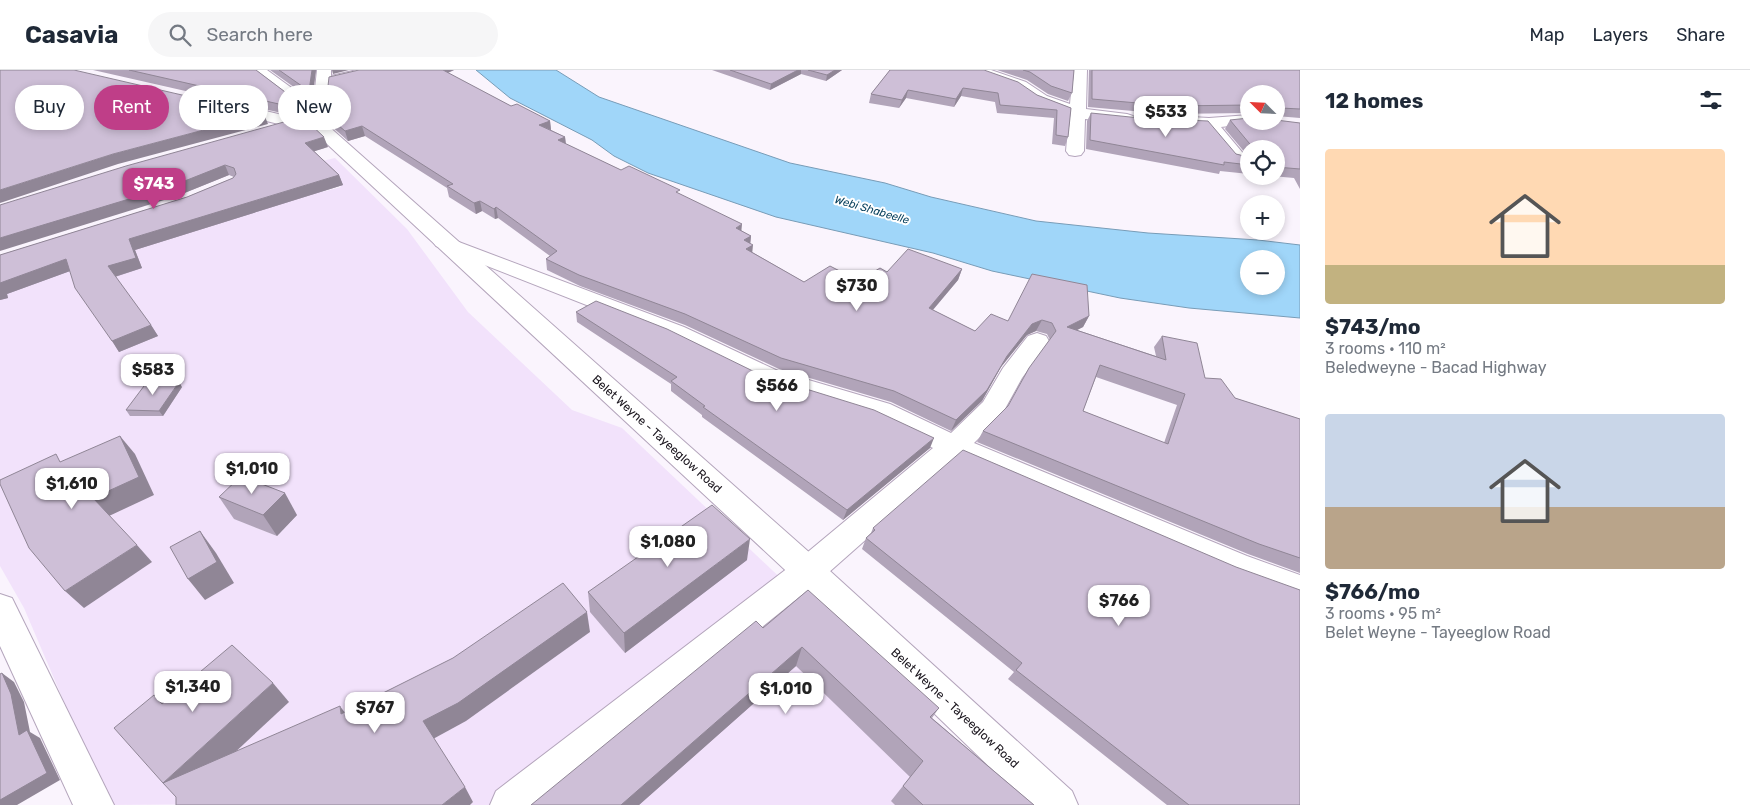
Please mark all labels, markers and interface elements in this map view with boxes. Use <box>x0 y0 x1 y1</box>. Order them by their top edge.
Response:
search box <box>148 12 498 57</box>
text: Casavia <box>25 21 118 49</box>
icon: search <box>166 21 194 49</box>
text: Search here <box>206 23 313 46</box>
text: Map <box>1530 24 1565 46</box>
text: Layers <box>1593 24 1648 46</box>
text: Share <box>1676 24 1725 46</box>
chip: Buy <box>15 85 84 130</box>
chip: Rent <box>94 85 169 130</box>
chip: Filters <box>179 85 268 130</box>
chip: New <box>278 85 351 130</box>
north arrow <box>1240 85 1285 130</box>
map controls <box>1240 85 1285 295</box>
icon: filters <box>1697 86 1725 114</box>
text: 12 homes <box>1325 88 1423 113</box>
pin: $533 <box>1136 96 1196 138</box>
text: $533 <box>1145 102 1187 121</box>
button: locate <box>1240 140 1285 185</box>
pin: $743 <box>124 168 184 210</box>
text: $743 <box>134 174 174 193</box>
icon: home <box>1480 181 1570 271</box>
water label: Webi Shabeelle <box>833 193 911 227</box>
button: + <box>1240 195 1285 240</box>
button: − <box>1240 250 1285 295</box>
pin: $730 <box>827 270 887 312</box>
text: $730 <box>836 276 878 295</box>
text: $743/mo <box>1325 314 1421 339</box>
text: 3 rooms · 110 m² <box>1325 339 1446 358</box>
pin: $583 <box>123 354 183 396</box>
text: Beledweyne - Bacad Highway <box>1325 358 1547 377</box>
text: $583 <box>132 360 174 379</box>
pin: $566 <box>747 370 807 412</box>
street label: Belet Weyne - Tayeeglow Road <box>589 372 725 496</box>
text: $566 <box>756 376 798 395</box>
icon: home <box>1480 446 1570 536</box>
pin: $1,010 <box>211 452 293 495</box>
text: $1,010 <box>226 459 278 478</box>
pin: $1,610 <box>31 468 113 510</box>
text: $1,610 <box>46 474 98 493</box>
pin: $1,080 <box>627 526 709 568</box>
text: $1,080 <box>640 532 696 551</box>
text: $766/mo <box>1325 579 1420 604</box>
pin: $766 <box>1089 584 1149 627</box>
text: $766 <box>1099 591 1139 610</box>
text: 3 rooms · 95 m² <box>1325 604 1441 623</box>
text: Belet Weyne - Tayeeglow Road <box>1325 623 1551 642</box>
street label: Belet Weyne - Tayeeglow Road <box>888 645 1022 771</box>
pin: $1,340 <box>152 670 234 713</box>
pin: $1,010 <box>745 672 827 715</box>
text: $1,340 <box>165 677 221 696</box>
text: $1,010 <box>760 679 812 698</box>
pin: $767 <box>345 692 405 734</box>
text: $767 <box>356 698 394 717</box>

